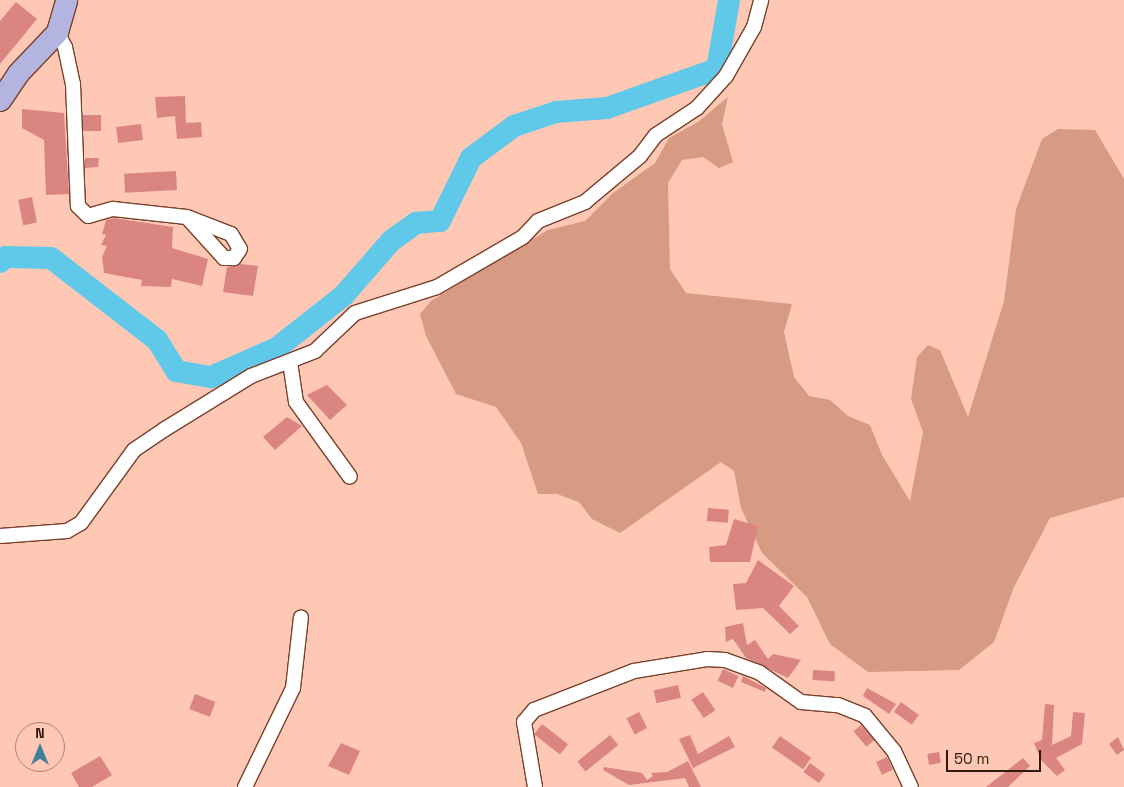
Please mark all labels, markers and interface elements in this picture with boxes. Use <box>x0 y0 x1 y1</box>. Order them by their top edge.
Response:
north arrow <box>15 722 65 772</box>
text: N <box>35 724 45 742</box>
scale bar <box>949 740 1044 772</box>
text: 50 m <box>954 749 989 768</box>

